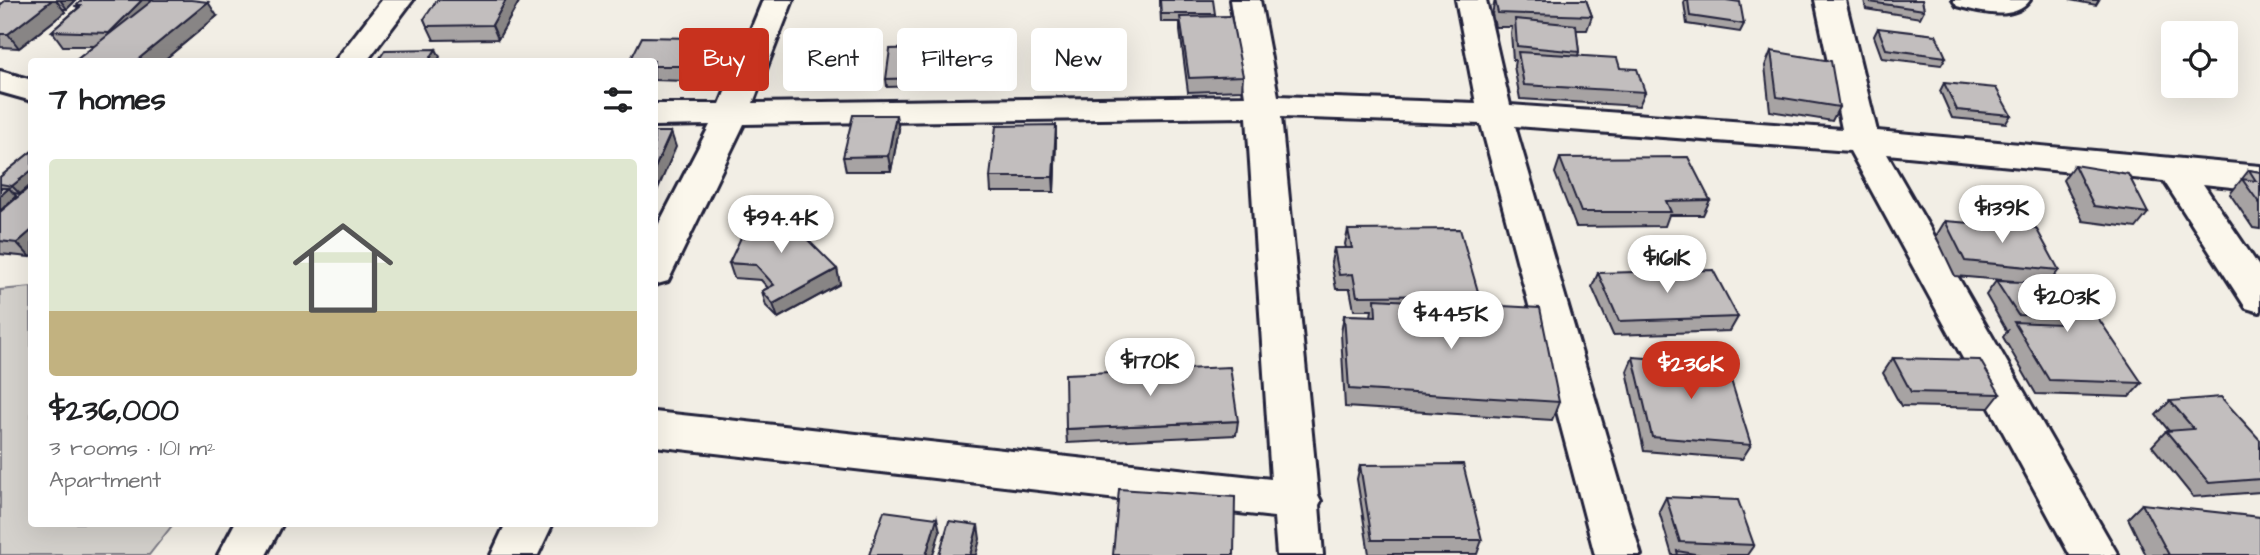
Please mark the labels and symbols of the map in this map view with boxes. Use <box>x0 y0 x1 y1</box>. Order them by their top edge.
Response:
pin: $139K <box>1953 186 2051 245</box>
pin: $94.4K <box>724 196 838 255</box>
pin: $161K <box>1618 236 1716 295</box>
pin: $203K <box>2018 274 2116 334</box>
pin: $445K <box>1402 292 1500 351</box>
pin: $170K <box>1101 338 1199 398</box>
pin: $236K <box>1642 342 1740 401</box>

